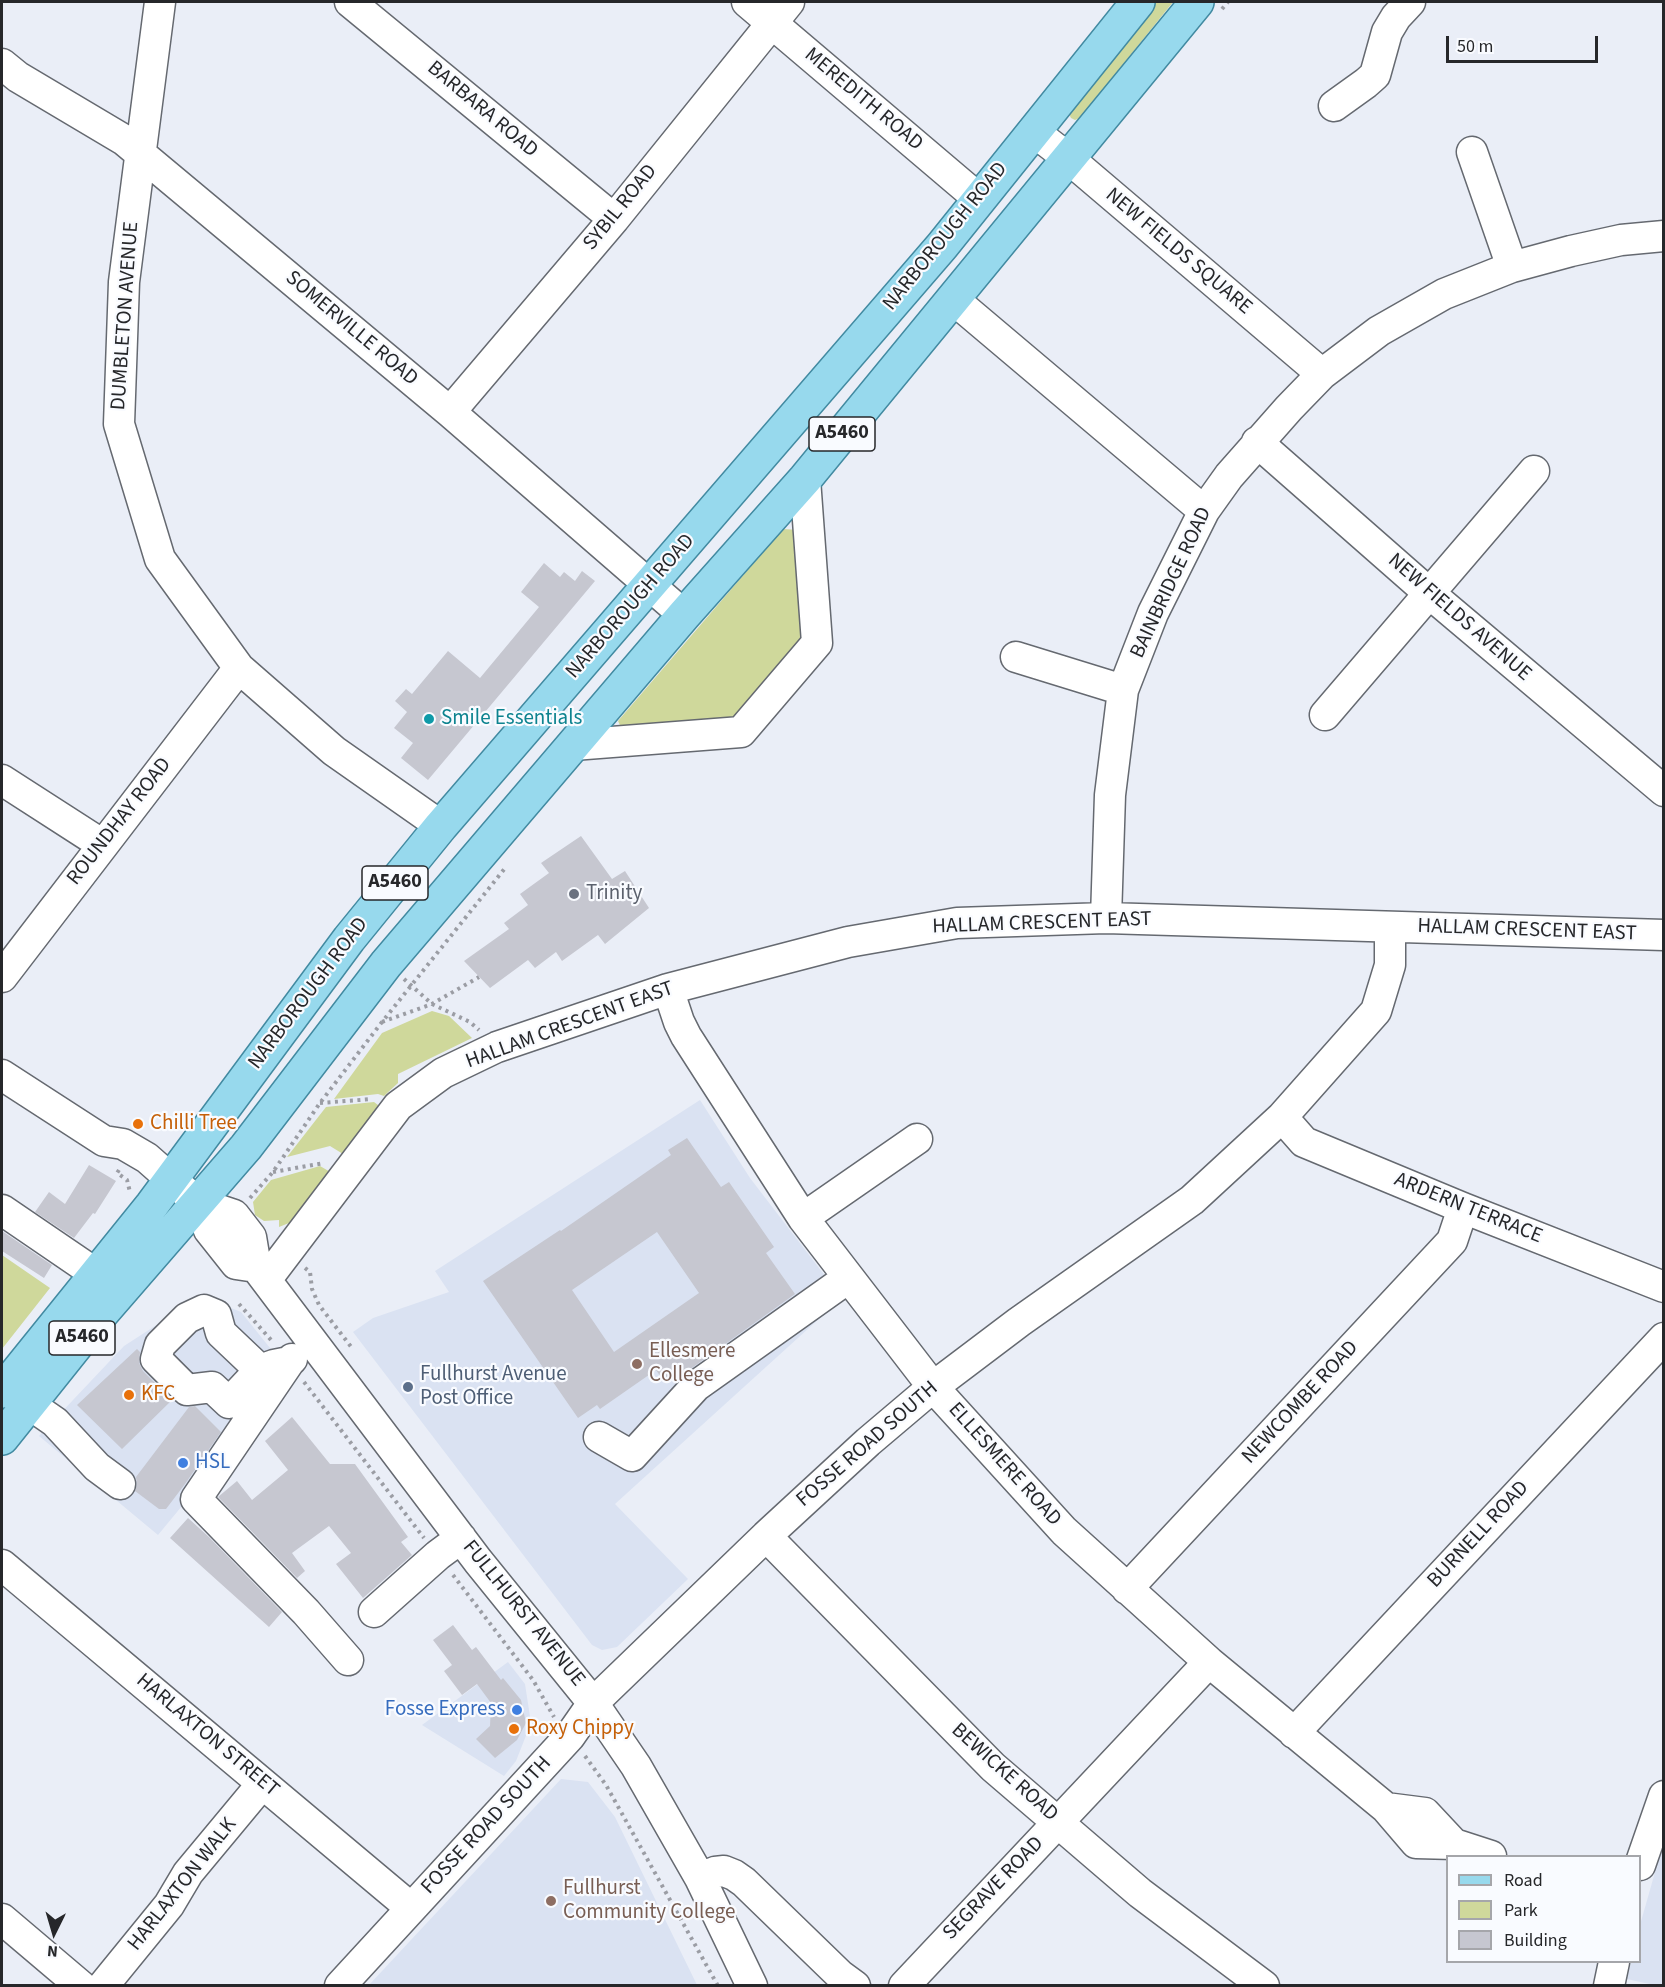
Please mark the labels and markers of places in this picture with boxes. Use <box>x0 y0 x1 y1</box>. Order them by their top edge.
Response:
place label: Smile Essentials <box>441 706 582 732</box>
marker: Smile Essentials <box>422 712 436 726</box>
place label: Trinity <box>586 881 642 907</box>
marker: Trinity <box>567 887 581 901</box>
place label: Chilli Tree <box>150 1111 237 1137</box>
marker: Chilli Tree <box>131 1117 145 1131</box>
place label: Ellesmere College <box>649 1339 735 1389</box>
marker: Ellesmere College <box>630 1357 644 1371</box>
place label: Fullhurst Avenue Post Office <box>420 1362 567 1412</box>
marker: Fullhurst Avenue Post Office <box>401 1380 415 1394</box>
place label: KFC <box>141 1382 175 1408</box>
marker: KFC <box>122 1388 136 1402</box>
place label: HSL <box>195 1450 230 1476</box>
marker: HSL <box>176 1456 190 1470</box>
place label: Fosse Express <box>385 1697 505 1723</box>
marker: Fosse Express <box>510 1703 524 1717</box>
place label: Roxy Chippy <box>526 1716 634 1742</box>
marker: Roxy Chippy <box>507 1722 521 1736</box>
place label: Fullhurst Community College <box>563 1876 735 1926</box>
marker: Fullhurst Community College <box>544 1894 558 1908</box>

